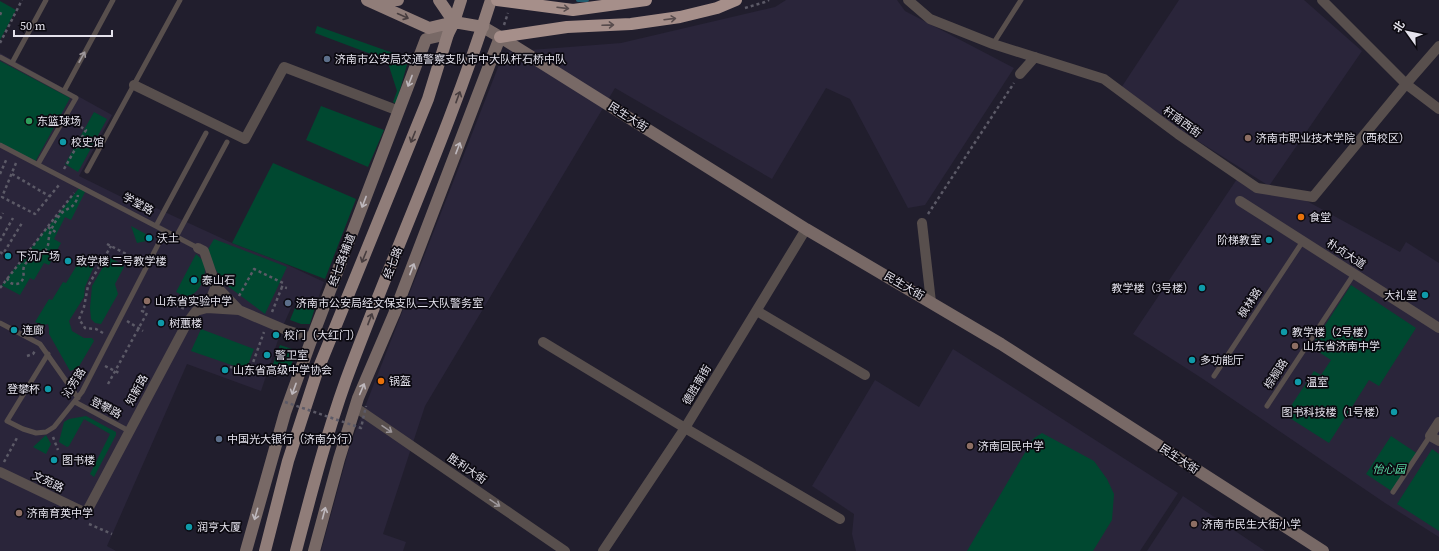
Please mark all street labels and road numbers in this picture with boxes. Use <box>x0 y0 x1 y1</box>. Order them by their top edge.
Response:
street label: 民生大街 <box>605 99 651 135</box>
street label: 杆南西街 <box>1160 103 1204 141</box>
street label: 学堂路 <box>120 190 156 218</box>
street label: 经七路辅道 <box>325 232 359 288</box>
street label: 朴贞大道 <box>1323 236 1369 272</box>
street label: 经七路 <box>380 245 406 281</box>
street label: 民生大街 <box>881 269 927 303</box>
street label: 枫林路 <box>1235 285 1265 321</box>
street label: 棕榈路 <box>1261 356 1291 392</box>
street label: 德胜南街 <box>679 362 715 408</box>
street label: 沁芳路 <box>59 365 89 401</box>
street label: 知新路 <box>123 372 151 408</box>
street label: 登攀路 <box>88 394 124 422</box>
street label: 民生大街 <box>1156 441 1202 477</box>
street label: 胜利大街 <box>445 450 489 488</box>
street label: 文苑路 <box>30 468 66 496</box>

